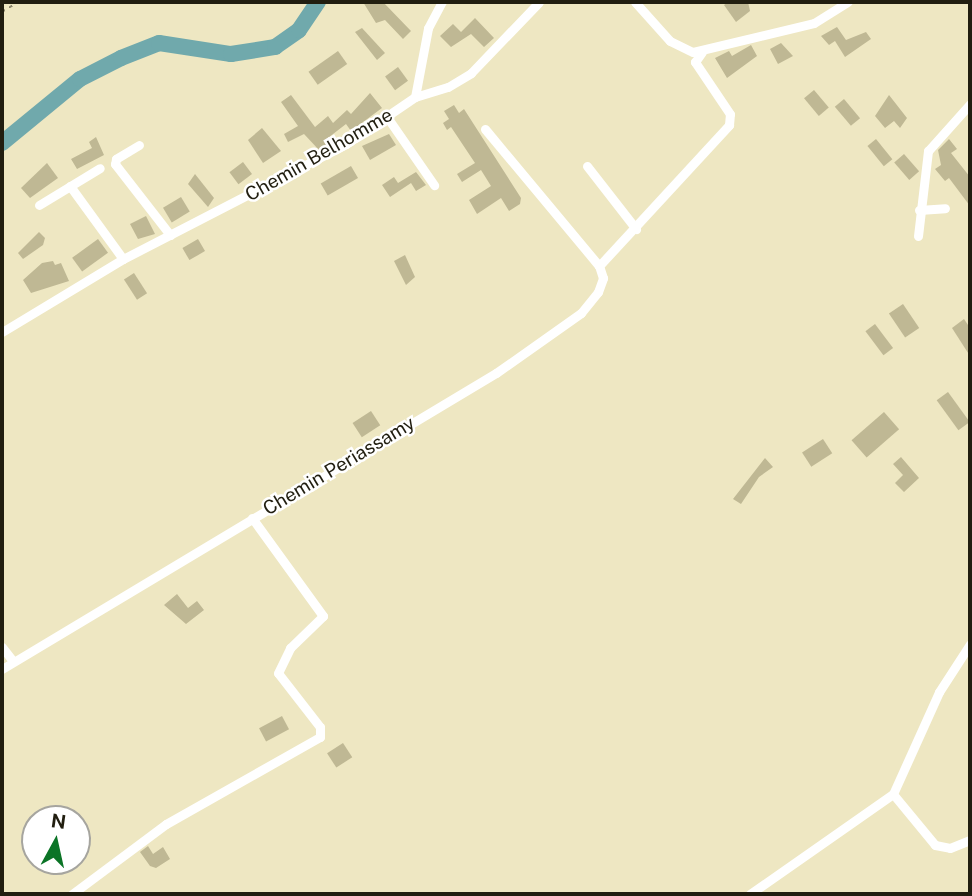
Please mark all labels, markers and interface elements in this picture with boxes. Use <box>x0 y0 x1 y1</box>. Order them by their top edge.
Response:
street label: Chemin Belhomme <box>241 104 397 206</box>
street label: Chemin Periassamy <box>259 412 419 520</box>
north arrow <box>21 805 91 875</box>
text: N <box>50 809 68 833</box>

